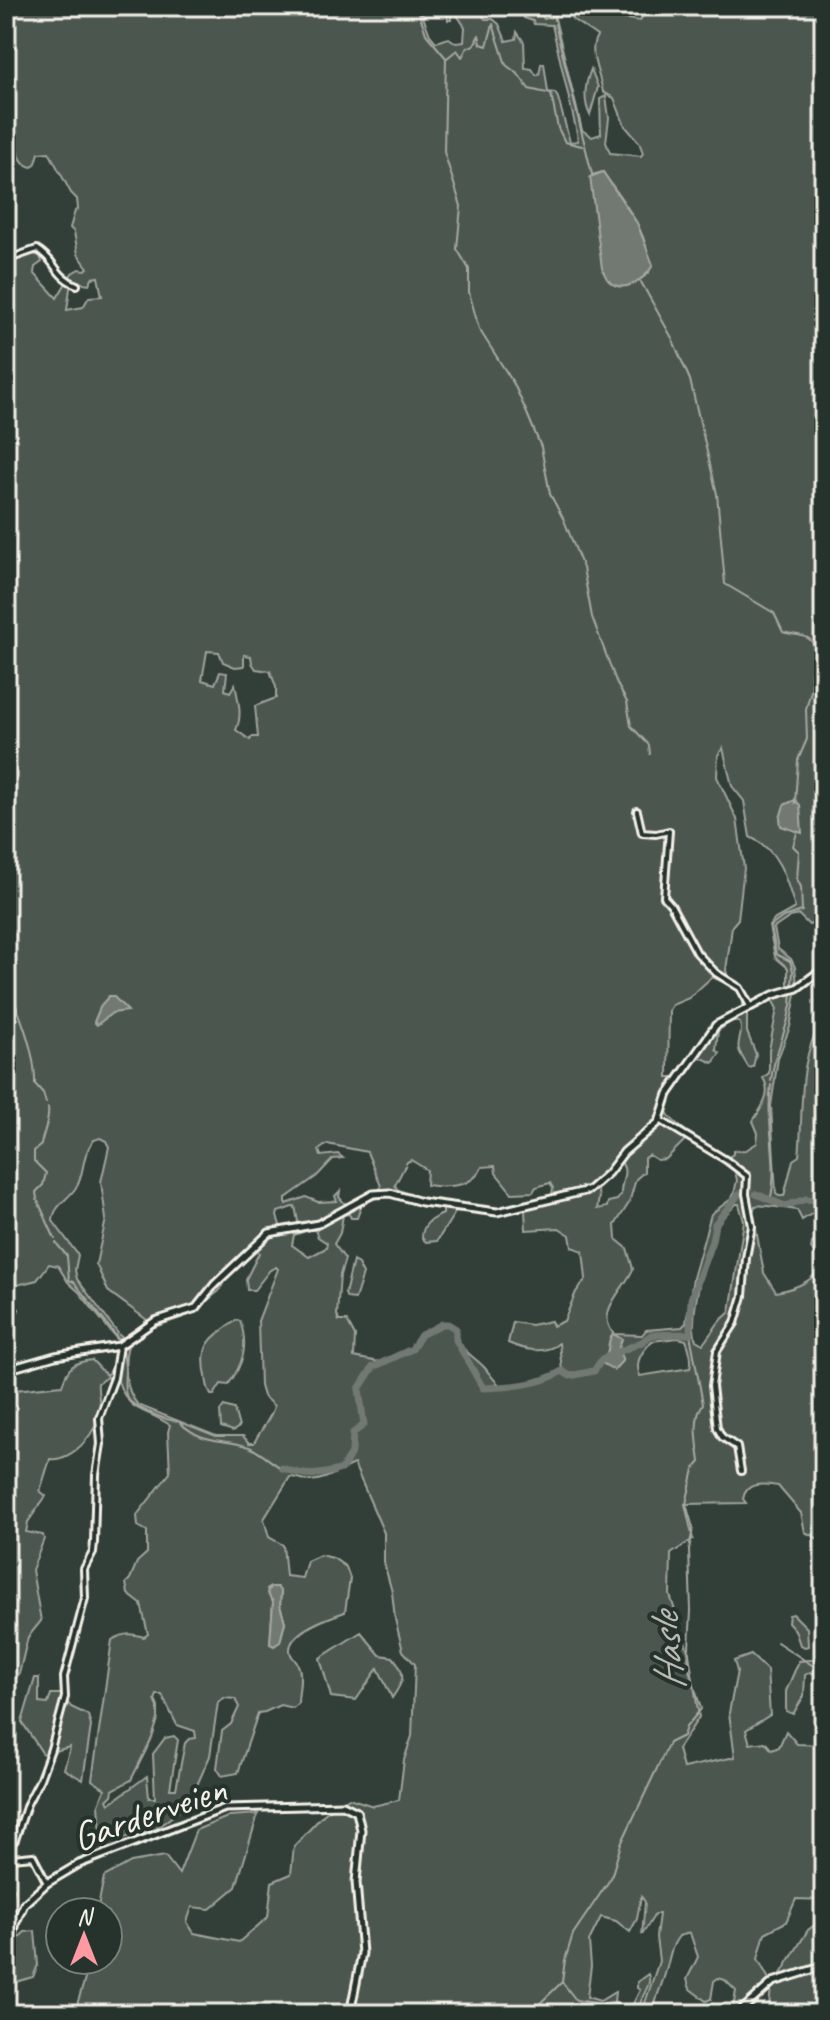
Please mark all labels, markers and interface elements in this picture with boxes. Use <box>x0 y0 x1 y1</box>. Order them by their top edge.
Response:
water label: Hasle <box>637 1605 697 1693</box>
street label: Garderveien <box>66 1763 234 1862</box>
north arrow <box>44 1896 124 1976</box>
text: N <box>77 1903 94 1931</box>

